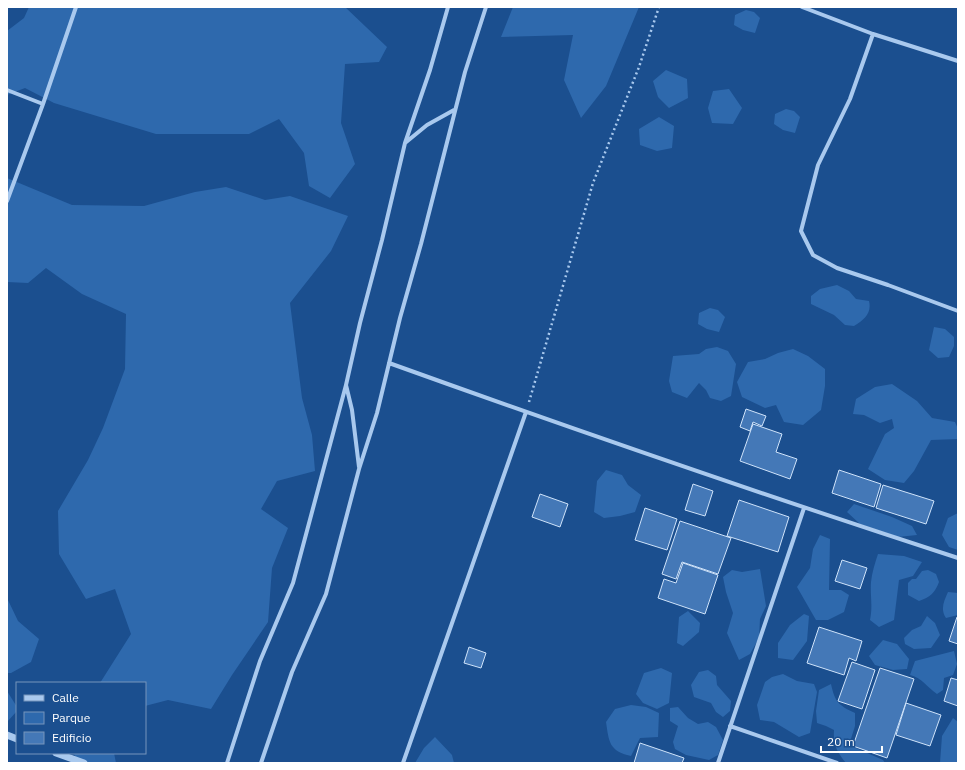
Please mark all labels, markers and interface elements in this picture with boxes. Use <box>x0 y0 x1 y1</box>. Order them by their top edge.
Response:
legend <box>16 682 146 754</box>
text: Calle <box>52 690 79 705</box>
text: Parque <box>52 710 91 725</box>
scale bar <box>821 728 882 754</box>
text: Edificio <box>52 730 92 745</box>
text: 20 m <box>827 734 855 749</box>

